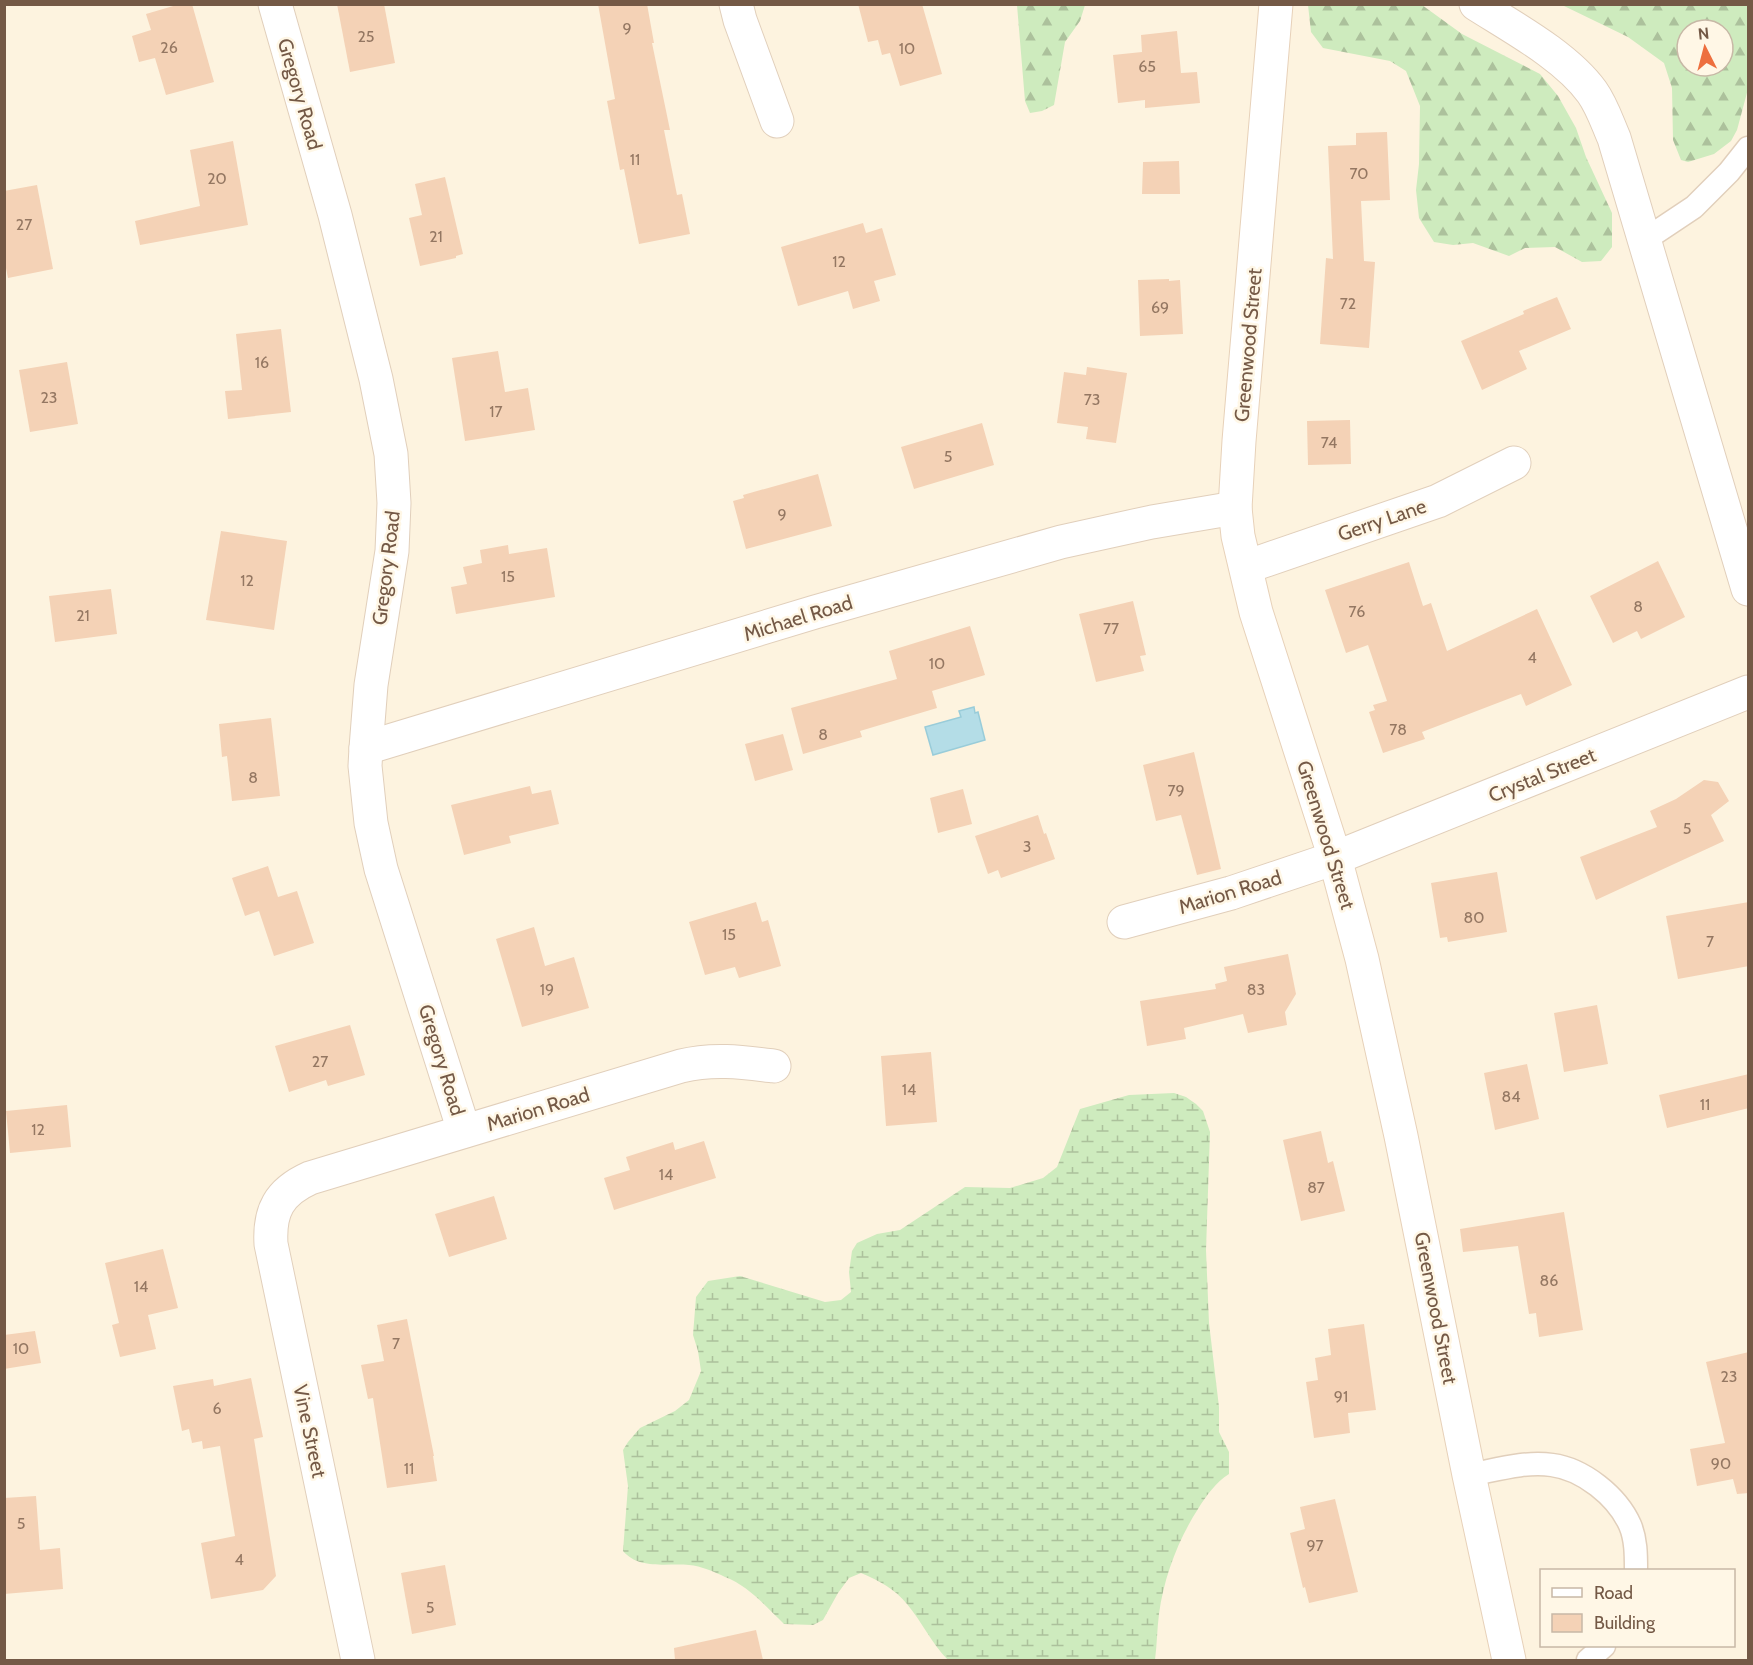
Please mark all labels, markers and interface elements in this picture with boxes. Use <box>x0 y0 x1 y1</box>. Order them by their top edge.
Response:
north arrow <box>1675 18 1735 78</box>
house number: 9 <box>622 19 632 38</box>
text: N <box>1697 24 1710 44</box>
house number: 25 <box>357 27 375 46</box>
street label: Gregory Road <box>273 35 327 153</box>
house number: 26 <box>160 38 178 57</box>
house number: 10 <box>899 39 915 58</box>
house number: 65 <box>1138 57 1156 76</box>
house number: 11 <box>630 150 640 169</box>
house number: 70 <box>1349 164 1369 183</box>
house number: 20 <box>207 169 227 188</box>
house number: 27 <box>16 215 32 234</box>
house number: 21 <box>429 227 443 246</box>
house number: 12 <box>832 252 846 271</box>
street label: Greenwood Street <box>1229 267 1267 423</box>
house number: 72 <box>1340 294 1356 313</box>
house number: 69 <box>1151 298 1169 317</box>
house number: 16 <box>255 353 269 372</box>
house number: 23 <box>40 388 58 407</box>
house number: 73 <box>1084 390 1100 409</box>
house number: 17 <box>489 402 503 421</box>
house number: 74 <box>1321 433 1337 452</box>
house number: 5 <box>944 447 952 466</box>
street label: Gerry Lane <box>1335 494 1429 546</box>
house number: 9 <box>777 505 787 524</box>
street label: Gregory Road <box>367 510 405 626</box>
house number: 15 <box>501 567 515 586</box>
house number: 12 <box>240 571 254 590</box>
street label: Michael Road <box>741 590 855 646</box>
house number: 8 <box>1633 597 1643 616</box>
house number: 76 <box>1349 602 1365 621</box>
house number: 21 <box>76 606 90 625</box>
house number: 77 <box>1103 619 1119 638</box>
house number: 4 <box>1527 648 1537 667</box>
house number: 10 <box>929 654 945 673</box>
house number: 78 <box>1389 720 1407 739</box>
house number: 8 <box>818 725 828 744</box>
street label: Crystal Street <box>1485 742 1599 807</box>
street label: Greenwood Street <box>1292 758 1360 913</box>
house number: 8 <box>248 768 258 787</box>
house number: 79 <box>1167 781 1185 800</box>
house number: 5 <box>1683 819 1691 838</box>
house number: 3 <box>1023 837 1031 856</box>
street label: Marion Road <box>1176 865 1284 919</box>
house number: 80 <box>1464 908 1484 927</box>
house number: 15 <box>722 925 736 944</box>
house number: 7 <box>1706 932 1714 951</box>
house number: 19 <box>540 980 554 999</box>
house number: 83 <box>1247 980 1265 999</box>
street label: Gregory Road <box>414 1002 470 1118</box>
house number: 27 <box>312 1052 328 1071</box>
house number: 14 <box>902 1080 916 1099</box>
street label: Marion Road <box>484 1082 592 1136</box>
house number: 84 <box>1502 1087 1520 1106</box>
house number: 11 <box>1700 1095 1710 1114</box>
house number: 12 <box>31 1120 45 1139</box>
house number: 14 <box>659 1165 673 1184</box>
house number: 87 <box>1307 1178 1325 1197</box>
street label: Greenwood Street <box>1410 1230 1463 1386</box>
house number: 86 <box>1540 1271 1558 1290</box>
house number: 14 <box>134 1277 148 1296</box>
house number: 7 <box>392 1334 400 1353</box>
house number: 10 <box>13 1339 29 1358</box>
house number: 23 <box>1720 1367 1738 1386</box>
street label: Vine Street <box>288 1382 332 1480</box>
house number: 91 <box>1334 1387 1348 1406</box>
house number: 6 <box>212 1399 222 1418</box>
house number: 90 <box>1711 1454 1731 1473</box>
house number: 11 <box>404 1459 414 1478</box>
house number: 5 <box>17 1514 25 1533</box>
house number: 97 <box>1306 1536 1324 1555</box>
house number: 4 <box>234 1550 244 1569</box>
legend <box>1540 1569 1735 1647</box>
text: Road <box>1594 1582 1633 1604</box>
house number: 5 <box>426 1598 434 1617</box>
text: Building <box>1594 1612 1656 1634</box>

